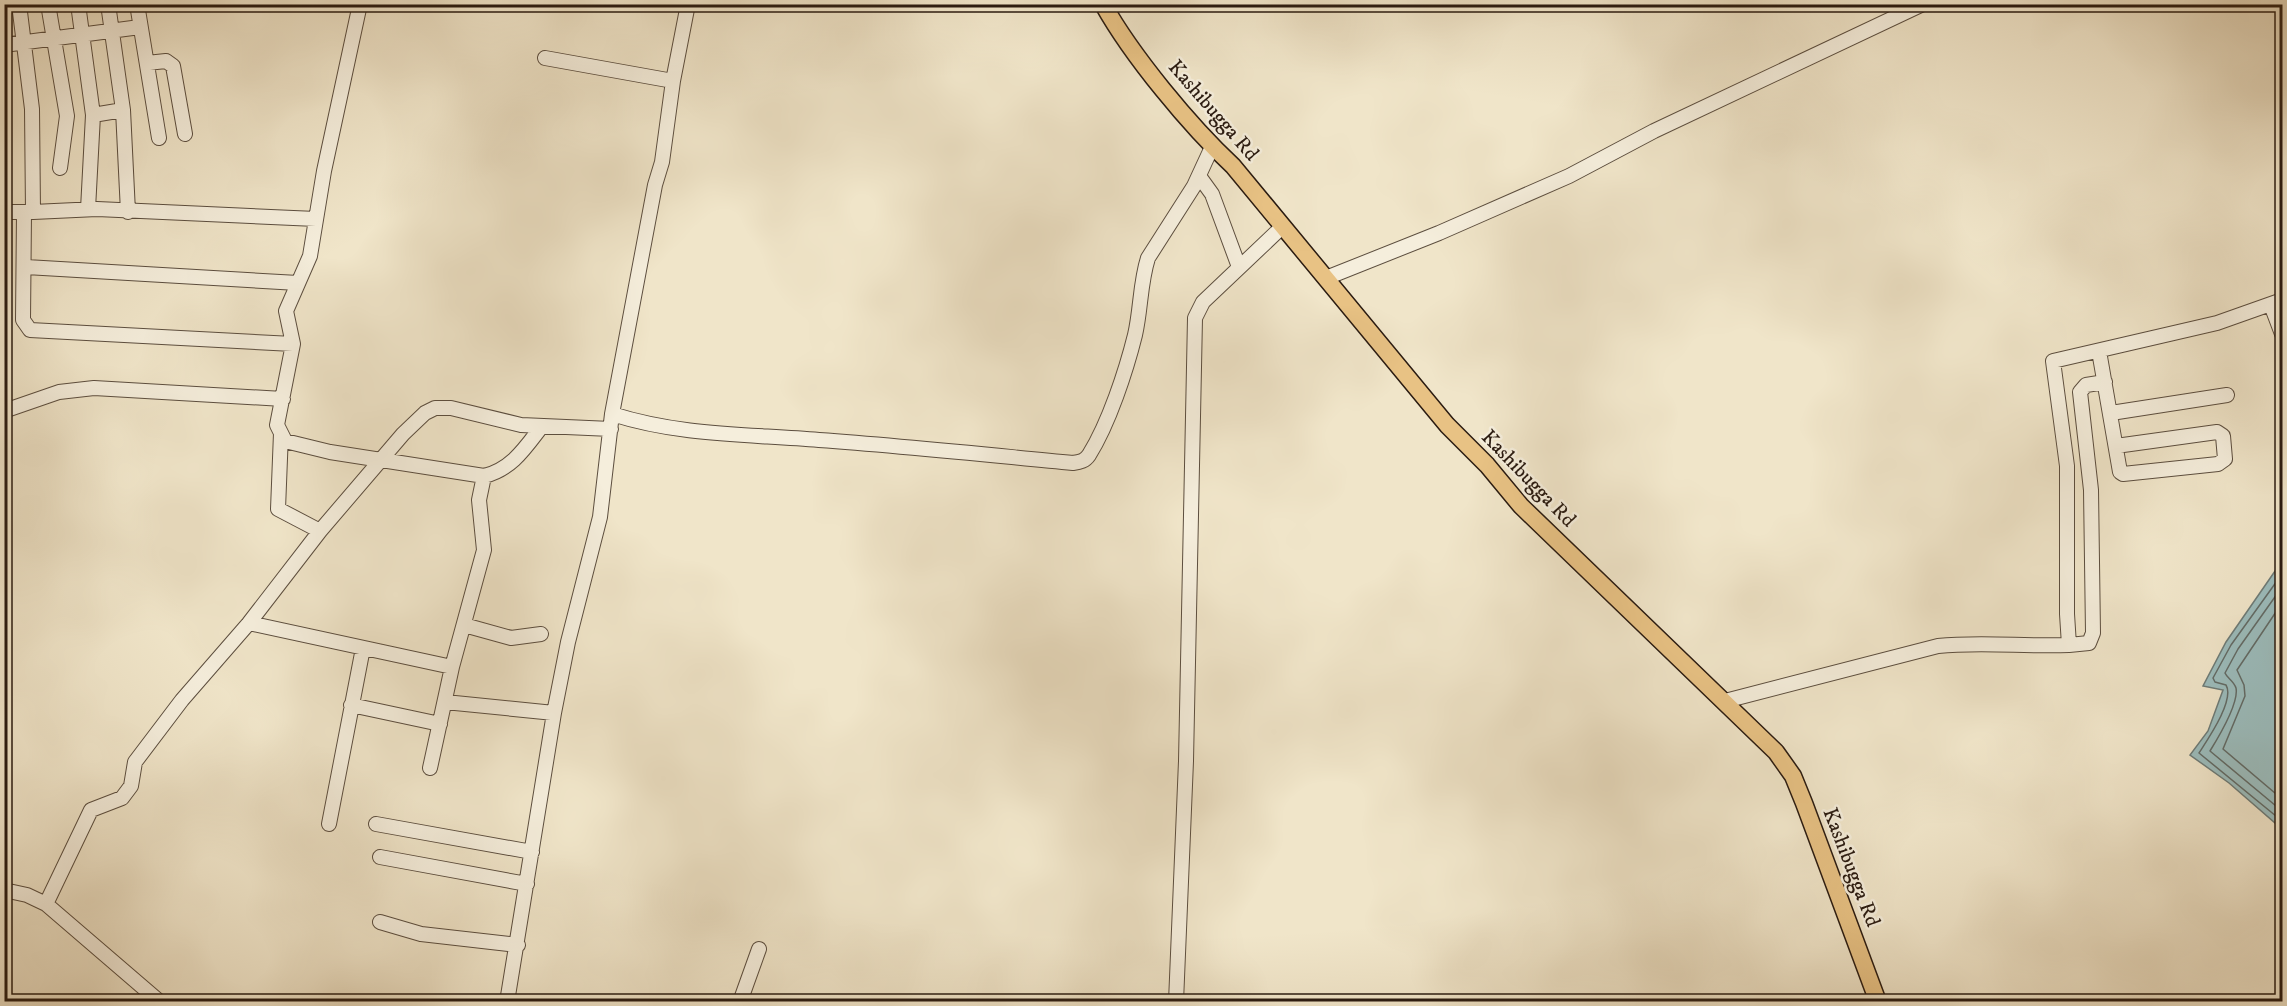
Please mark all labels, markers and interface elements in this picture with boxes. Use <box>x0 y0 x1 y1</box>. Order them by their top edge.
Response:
street label: Kashibugga Rd <box>1162 55 1265 167</box>
street label: Kashibugga Rd <box>1475 425 1582 533</box>
street label: Kashibugga Rd <box>1816 804 1886 931</box>

